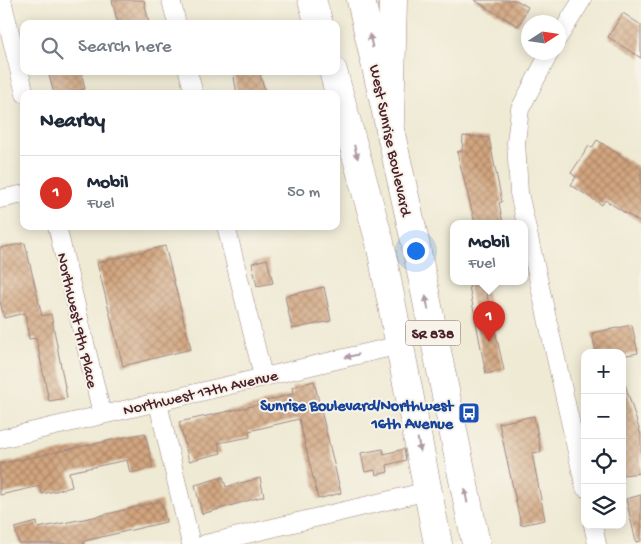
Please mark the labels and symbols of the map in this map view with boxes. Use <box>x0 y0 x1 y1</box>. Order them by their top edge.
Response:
north arrow <box>521 15 566 60</box>
one-way arrow <box>367 34 375 49</box>
street label: West Sunrise Boulevard <box>363 63 414 220</box>
one-way arrow <box>352 144 360 159</box>
your location <box>403 238 429 264</box>
street label: Northwest 9th Place <box>51 251 101 391</box>
one-way arrow <box>423 295 431 310</box>
pin: 1 <box>473 301 505 342</box>
road number: SR 838 <box>406 320 460 346</box>
one-way arrow <box>345 352 360 360</box>
street label: Northwest 17th Avenue <box>122 367 281 421</box>
place label: Sunrise Boulevard/Northwest 16th Avenue <box>260 398 454 435</box>
bus stop icon: Sunrise Boulevard/Northwest 16th Avenue <box>457 401 481 425</box>
one-way arrow <box>416 437 424 453</box>
one-way arrow <box>462 489 470 504</box>

